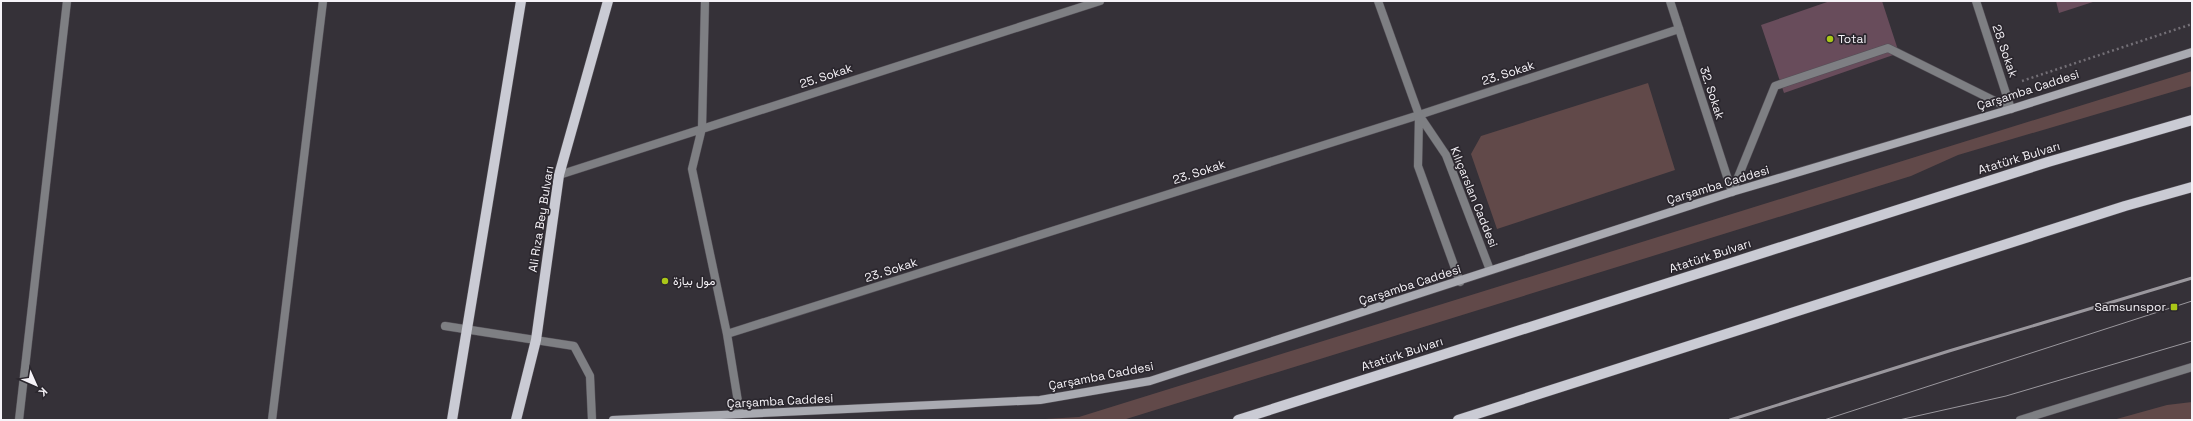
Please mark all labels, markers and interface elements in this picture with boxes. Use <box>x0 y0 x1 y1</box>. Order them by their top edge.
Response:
street label: 28. Sokak <box>1989 22 2022 80</box>
place label: Total <box>1838 31 1866 47</box>
marker: Total <box>1825 34 1835 44</box>
street label: 23. Sokak <box>1480 57 1537 89</box>
street label: 25. Sokak <box>798 60 855 92</box>
street label: 32. Sokak <box>1696 65 1728 122</box>
street label: Çarşamba Caddesi <box>1975 66 2081 114</box>
street label: Atatürk Bulvarı <box>1976 138 2062 178</box>
street label: Kılıçarslan Caddesi <box>1446 144 1502 250</box>
street label: 23. Sokak <box>1171 156 1228 188</box>
street label: Çarşamba Caddesi <box>1665 162 1771 208</box>
street label: Ali Rıza Bey Bulvarı <box>525 165 557 273</box>
street label: Atatürk Bulvarı <box>1667 235 1753 277</box>
street label: 23. Sokak <box>863 254 920 286</box>
street label: Çarşamba Caddesi <box>1357 261 1463 309</box>
place label: مول بيازة <box>673 273 715 289</box>
marker: مول بيازة <box>660 276 670 286</box>
place label: Samsunspor <box>2094 299 2166 315</box>
marker: Samsunspor <box>2169 302 2179 312</box>
street label: Atatürk Bulvarı <box>1359 333 1445 375</box>
street label: Çarşamba Caddesi <box>1047 358 1155 394</box>
north arrow <box>16 365 56 405</box>
text: K <box>36 385 50 400</box>
street label: Çarşamba Caddesi <box>726 390 834 412</box>

